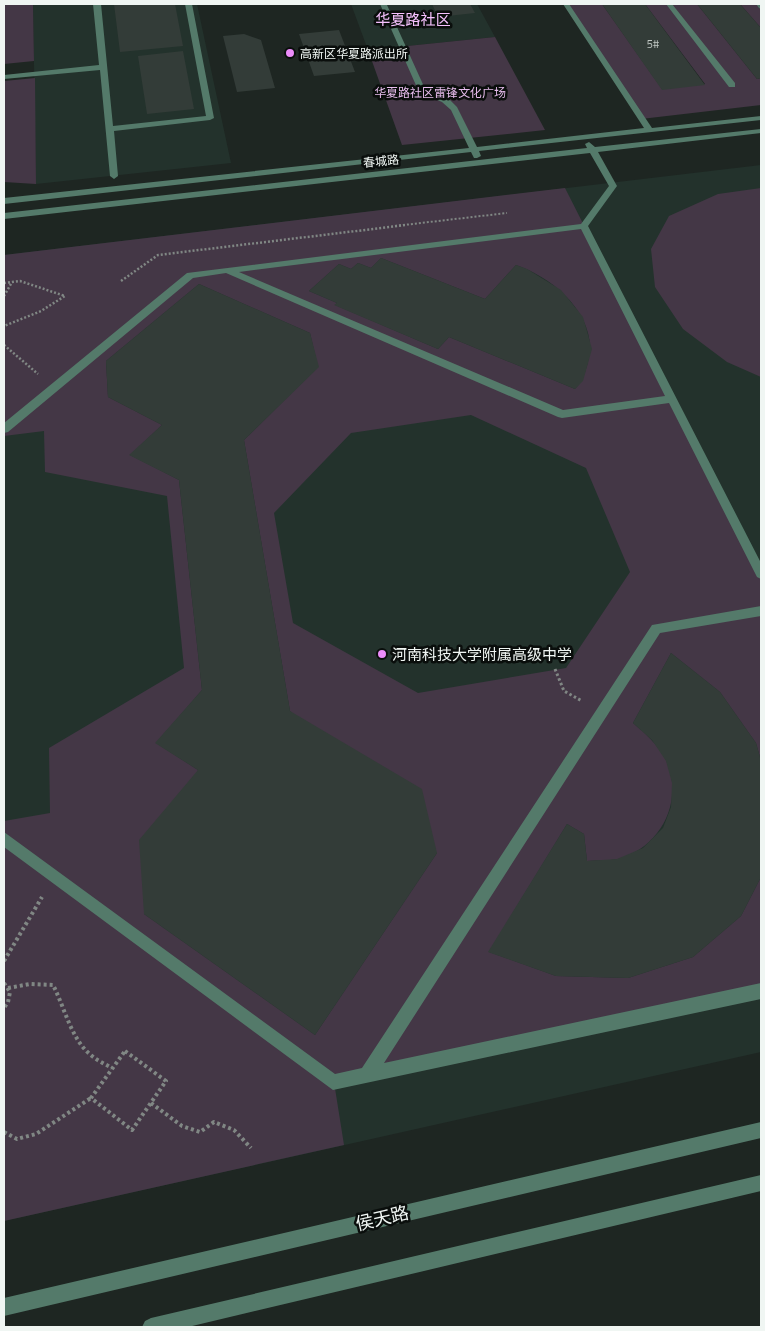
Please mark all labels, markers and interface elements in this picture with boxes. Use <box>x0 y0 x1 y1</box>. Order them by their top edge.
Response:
district label: 华夏路社区 <box>375 8 451 31</box>
house number: 5# <box>647 36 659 52</box>
place label: 高新区华夏路派出所 <box>300 44 408 63</box>
marker: 高新区华夏路派出所 <box>284 47 296 59</box>
park label: 华夏路社区雷锋文化广场 <box>374 83 506 102</box>
street label: 春城路 <box>362 150 400 172</box>
place label: 河南科技大学附属高级中学 <box>392 643 572 666</box>
marker: 河南科技大学附属高级中学 <box>376 648 388 660</box>
street label: 侯天路 <box>353 1199 411 1237</box>

